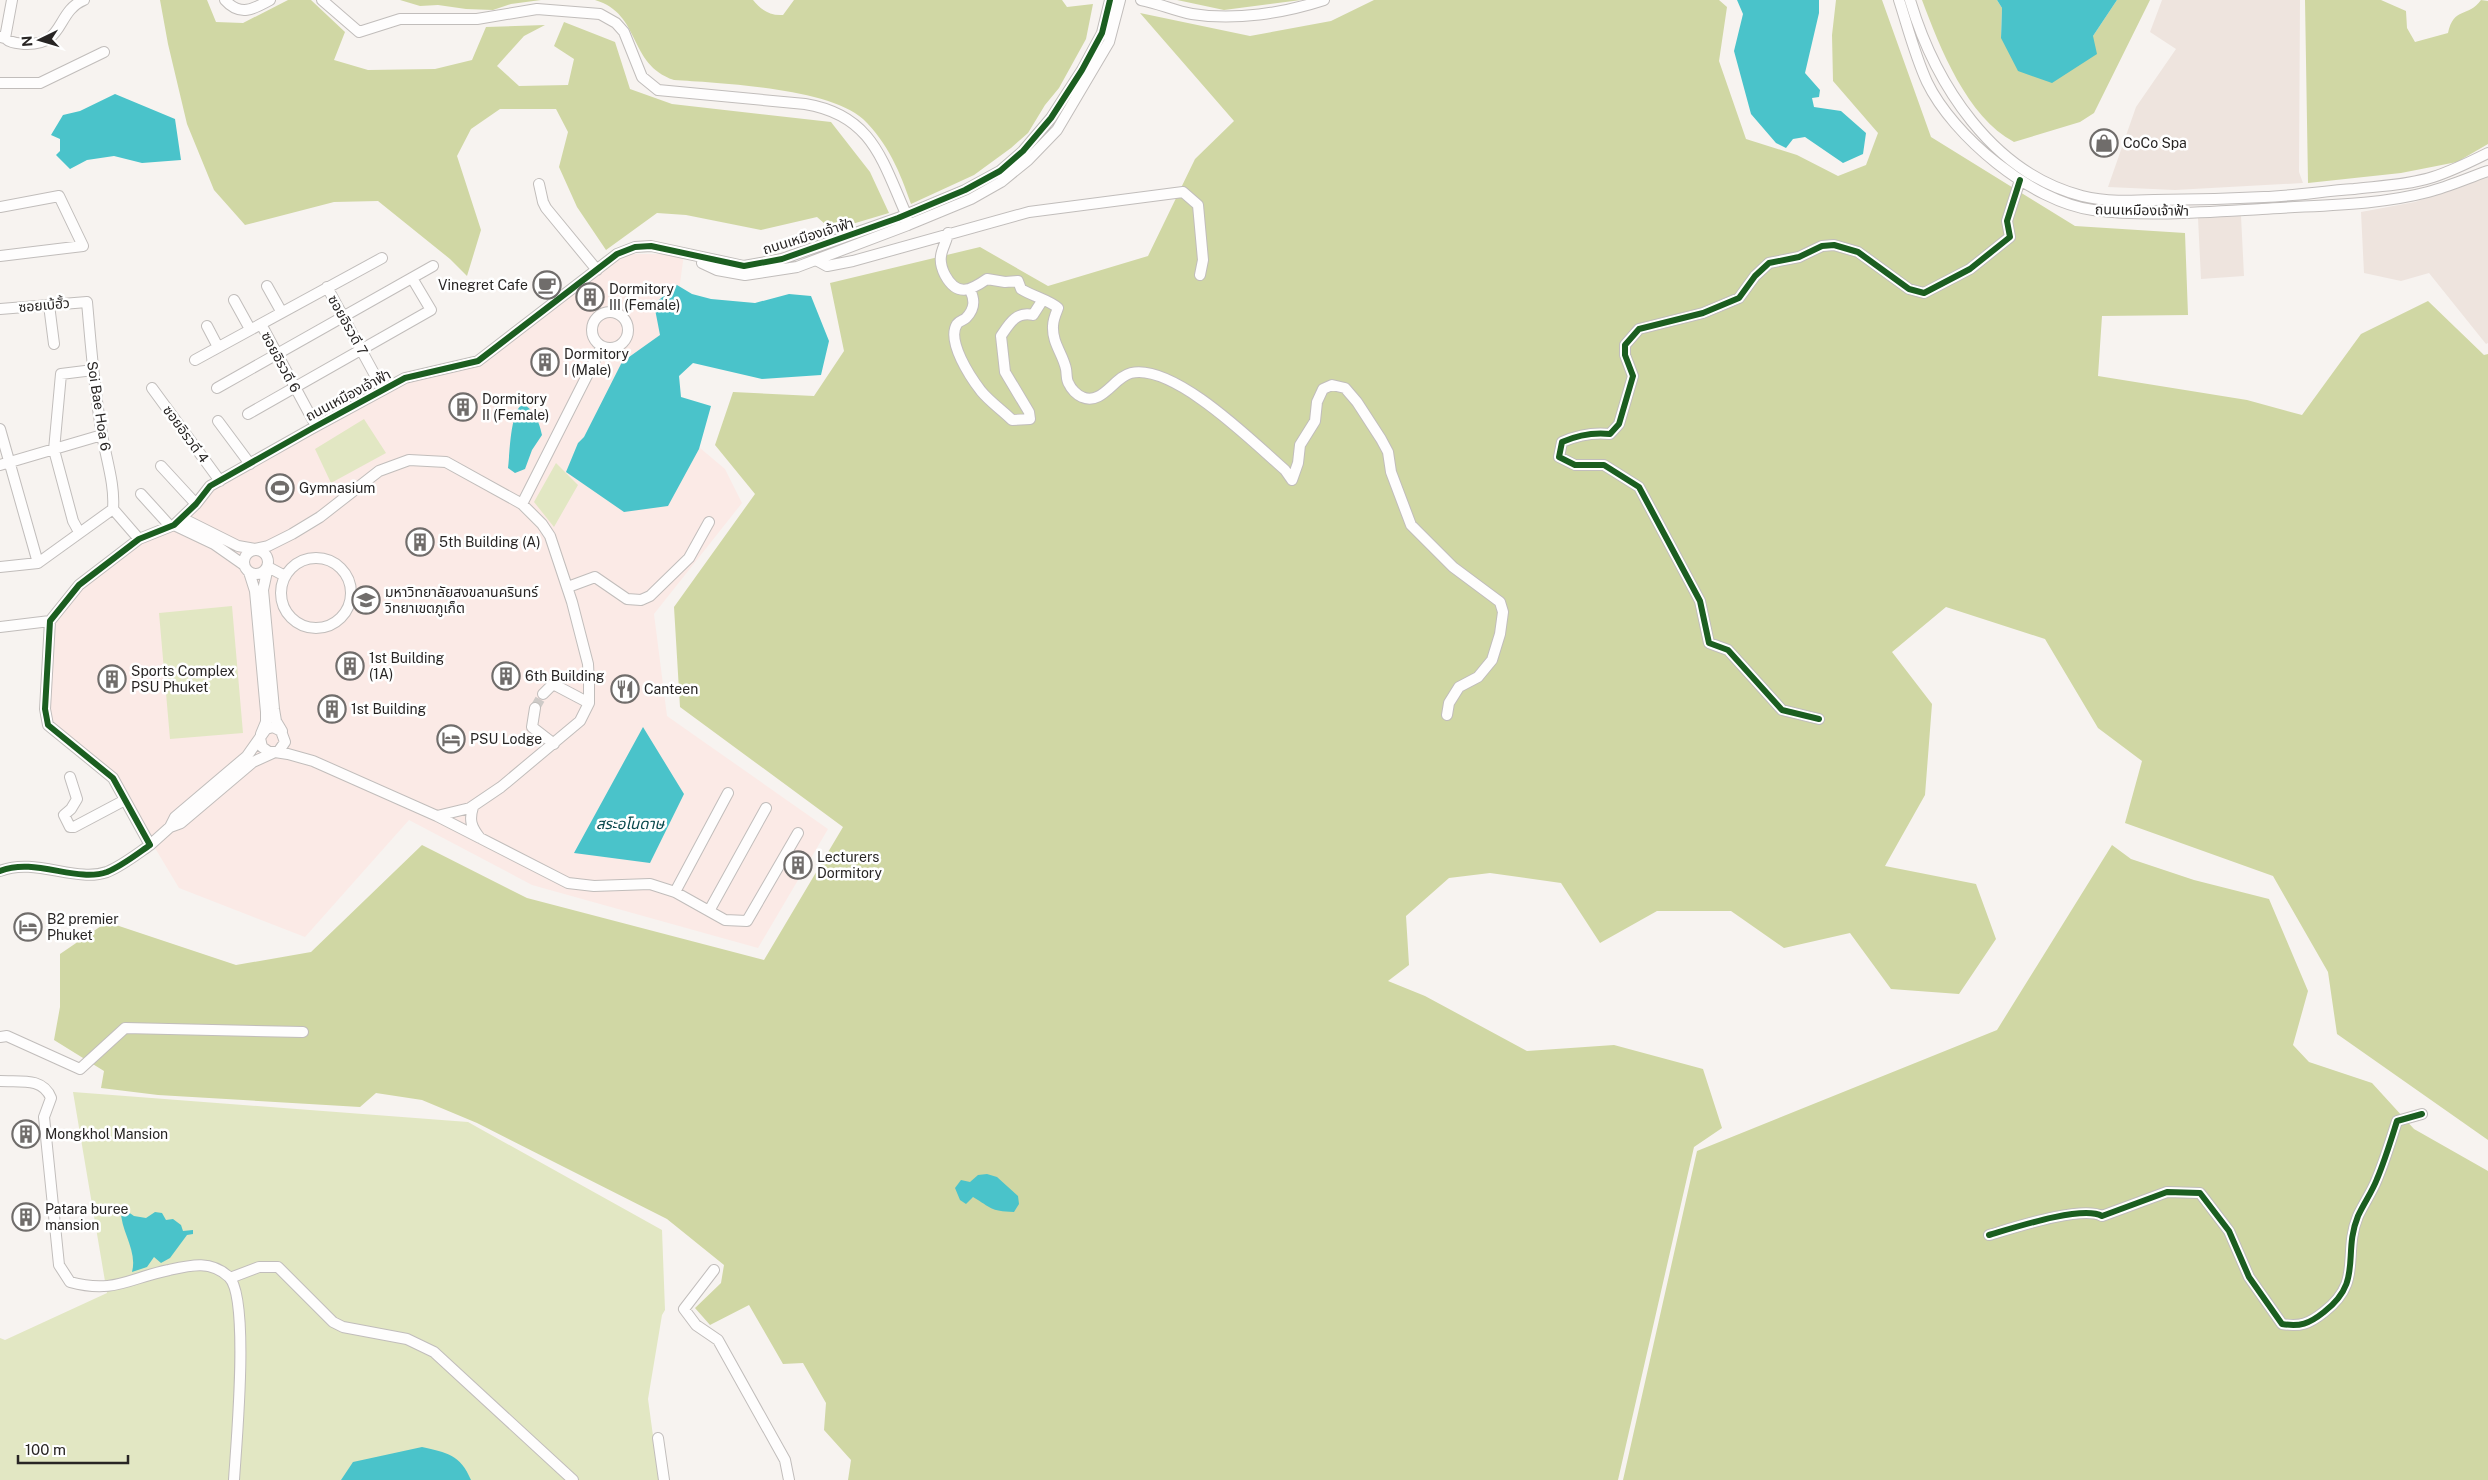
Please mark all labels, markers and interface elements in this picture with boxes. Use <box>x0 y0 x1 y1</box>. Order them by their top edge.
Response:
north arrow <box>15 15 65 65</box>
text: N <box>19 35 35 47</box>
shop icon: CoCo Spa <box>2089 128 2119 158</box>
place label: CoCo Spa <box>2123 135 2187 151</box>
street label: ถนนเหมืองเจ้าฟ้า <box>2095 201 2189 219</box>
street label: ถนนเหมืองเจ้าฟ้า <box>761 215 855 257</box>
cafe icon: Vinegret Cafe <box>532 270 562 300</box>
place label: Vinegret Cafe <box>438 277 528 293</box>
place label: Dormitory III (Female) <box>609 281 680 313</box>
building icon: Dormitory III (Female) <box>575 282 605 312</box>
street label: ซอยอิรวดี 7 <box>325 292 371 358</box>
street label: ซอยเบ้ฮั้ว <box>18 294 70 315</box>
street label: ซอยอิรวดี 6 <box>258 329 304 395</box>
place label: Dormitory I (Male) <box>564 346 630 378</box>
building icon: Dormitory I (Male) <box>530 347 560 377</box>
street label: Soi Bae Hoa 6 <box>84 360 114 452</box>
street label: ถนนเหมืองเจ้าฟ้า <box>303 366 393 424</box>
place label: Dormitory II (Female) <box>482 391 549 423</box>
building icon: Dormitory II (Female) <box>448 392 478 422</box>
street label: ซอยอิรวดี 4 <box>160 402 212 466</box>
sports icon: Gymnasium <box>265 473 295 503</box>
place label: Gymnasium <box>299 480 375 496</box>
building icon: 5th Building (A) <box>405 527 435 557</box>
place label: 5th Building (A) <box>439 534 541 550</box>
place label: มหาวิทยาลัยสงขลานครินทร์ วิทยาเขตภูเก็ต <box>384 584 539 617</box>
school or university icon: มหาวิทยาลัยสงขลานครินทร์ วิทยาเขตภูเก็ต <box>351 585 381 615</box>
place label: 1st Building (1A) <box>369 650 445 682</box>
building icon: 1st Building (1A) <box>335 651 365 681</box>
building icon: 6th Building <box>491 661 521 691</box>
place label: Sports Complex PSU Phuket <box>131 663 235 695</box>
building icon: Sports Complex PSU Phuket <box>97 664 127 694</box>
place label: 6th Building <box>525 668 605 684</box>
restaurant icon: Canteen <box>610 674 640 704</box>
place label: Canteen <box>644 681 698 697</box>
building icon: 1st Building <box>317 694 347 724</box>
place label: 1st Building <box>351 701 427 717</box>
hotel icon: PSU Lodge <box>436 724 466 754</box>
place label: PSU Lodge <box>470 731 542 747</box>
water label: สระอโนดาษ <box>596 815 666 832</box>
place label: Lecturers Dormitory <box>817 849 883 881</box>
building icon: Lecturers Dormitory <box>783 850 813 880</box>
place label: B2 premier Phuket <box>47 911 119 943</box>
hotel icon: B2 premier Phuket <box>13 912 43 942</box>
building icon: Mongkhol Mansion <box>11 1119 41 1149</box>
place label: Mongkhol Mansion <box>45 1126 168 1142</box>
place label: Patara buree mansion <box>45 1201 129 1233</box>
building icon: Patara buree mansion <box>11 1202 41 1232</box>
scale bar <box>18 1432 128 1464</box>
text: 100 m <box>25 1441 66 1458</box>

